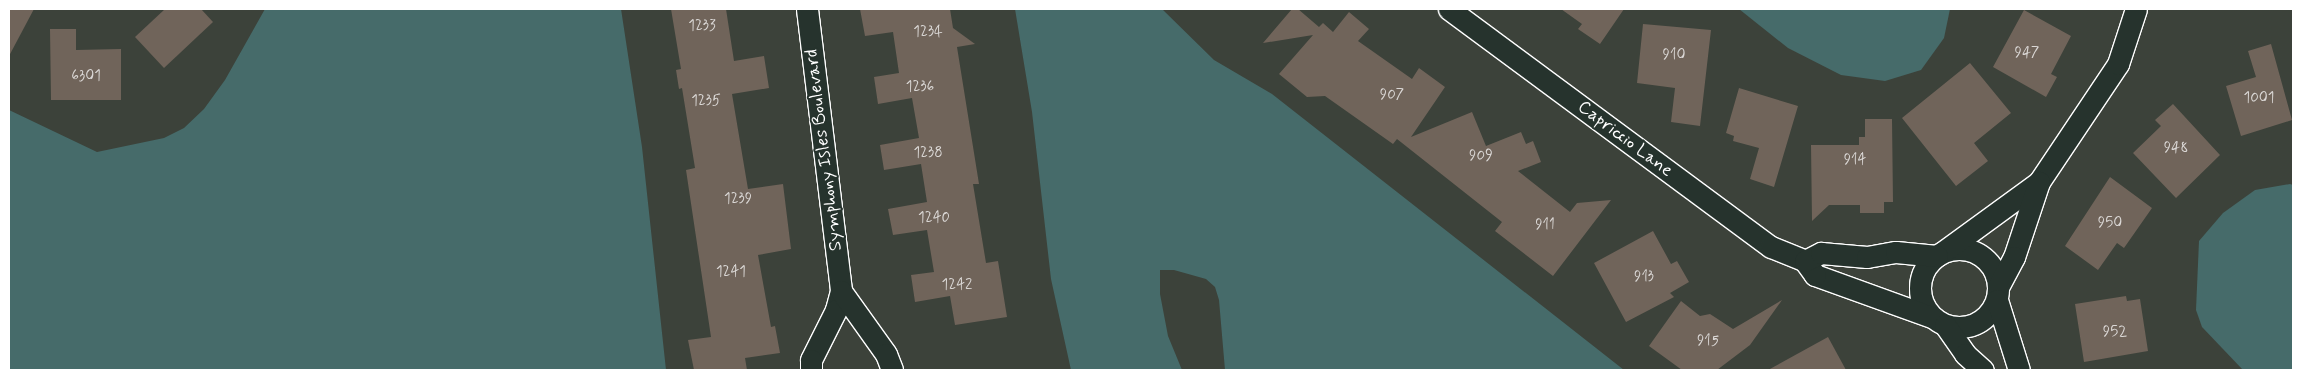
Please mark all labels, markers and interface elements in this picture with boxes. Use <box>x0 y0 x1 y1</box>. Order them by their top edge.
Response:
house number: 1233 <box>688 18 716 36</box>
house number: 1234 <box>913 24 943 42</box>
house number: 947 <box>2015 45 2039 63</box>
house number: 910 <box>1663 47 1685 65</box>
street label: Symphony Isles Boulevard <box>801 50 847 250</box>
house number: 6301 <box>71 68 101 86</box>
house number: 1236 <box>906 79 934 97</box>
house number: 907 <box>1380 87 1404 105</box>
house number: 1001 <box>2243 90 2275 108</box>
house number: 1235 <box>691 93 721 111</box>
street label: Capriccio Lane <box>1574 97 1676 181</box>
house number: 948 <box>2164 140 2188 158</box>
house number: 1238 <box>913 145 943 163</box>
house number: 909 <box>1469 148 1493 166</box>
house number: 914 <box>1844 152 1866 170</box>
house number: 1239 <box>724 191 752 209</box>
house number: 1240 <box>918 210 950 228</box>
house number: 950 <box>2098 215 2122 233</box>
house number: 911 <box>1535 217 1555 235</box>
house number: 1241 <box>716 264 746 282</box>
house number: 913 <box>1634 269 1654 287</box>
house number: 1242 <box>942 277 972 295</box>
house number: 952 <box>2103 324 2127 342</box>
house number: 915 <box>1697 333 1719 351</box>

